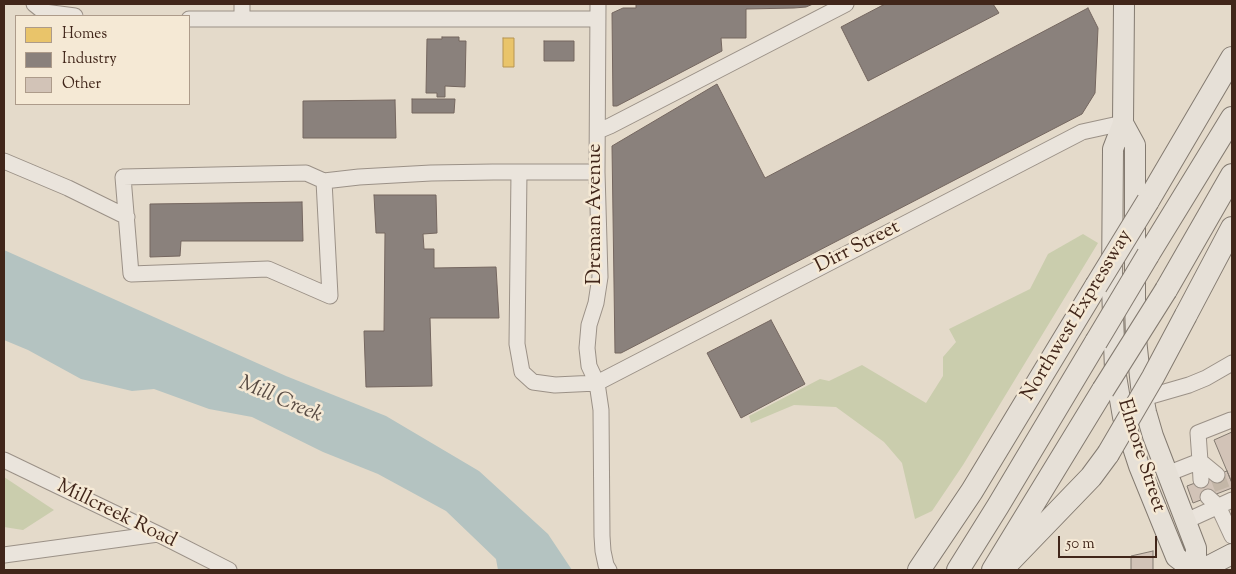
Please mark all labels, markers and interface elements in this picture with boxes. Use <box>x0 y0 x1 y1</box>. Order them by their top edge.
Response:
legend <box>15 15 190 105</box>
text: Homes <box>62 24 107 45</box>
text: Industry <box>62 49 117 70</box>
text: Other <box>62 74 101 95</box>
street label: Dreman Avenue <box>585 143 609 285</box>
street label: Dirr Street <box>811 216 905 280</box>
street label: Northwest Expressway <box>1017 226 1139 406</box>
water label: Mill Creek <box>234 372 326 430</box>
street label: Elmore Street <box>1110 396 1170 516</box>
street label: Millcreek Road <box>52 476 180 554</box>
scale bar <box>1061 526 1160 558</box>
text: 50 m <box>1066 534 1095 555</box>

